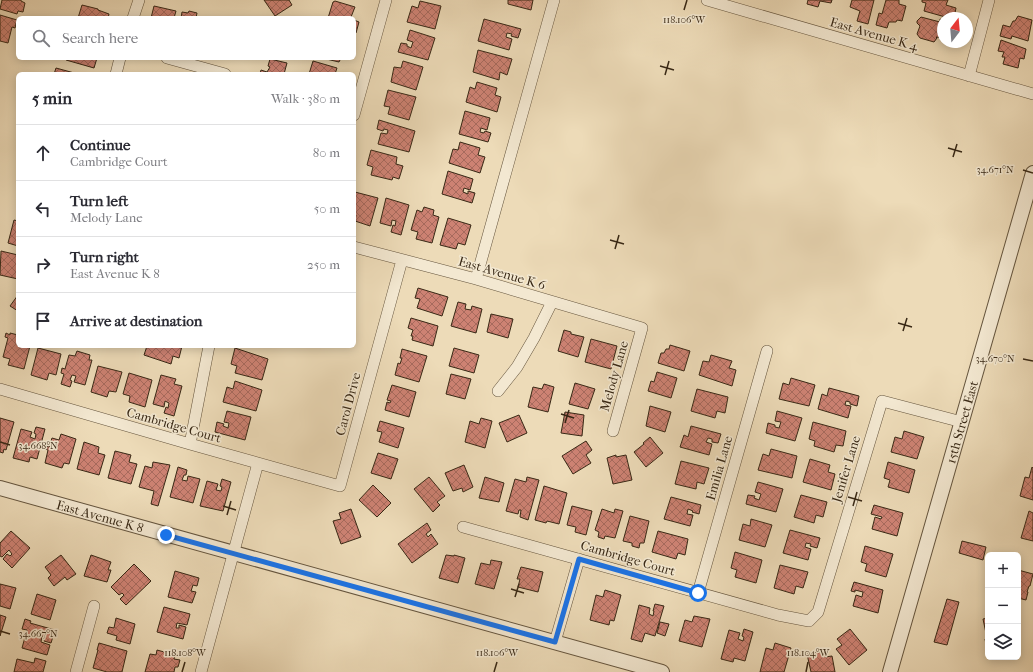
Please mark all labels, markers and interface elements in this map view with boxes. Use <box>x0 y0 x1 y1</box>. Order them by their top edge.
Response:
north arrow <box>937 12 973 48</box>
text: 118.106°W <box>663 14 706 26</box>
street label: East Avenue K 4 <box>828 14 920 54</box>
search box <box>16 16 356 60</box>
icon: search <box>30 27 52 49</box>
text: Search here <box>62 29 138 47</box>
text: 5 min <box>32 88 72 108</box>
text: Walk · 380 m <box>271 91 340 106</box>
text: Continue <box>70 136 130 154</box>
icon: ahead <box>32 142 54 164</box>
text: 80 m <box>313 145 340 160</box>
text: Cambridge Court <box>70 154 168 169</box>
text: 34.671°N <box>976 164 1014 176</box>
text: Turn left <box>70 192 128 210</box>
icon: left <box>32 198 54 220</box>
text: 50 m <box>314 201 340 216</box>
text: Melody Lane <box>70 210 143 225</box>
text: Turn right <box>70 248 139 266</box>
street label: East Avenue K 6 <box>457 253 548 293</box>
icon: right <box>32 254 54 276</box>
text: 250 m <box>307 257 340 272</box>
text: East Avenue K 8 <box>70 266 160 281</box>
icon: arrive <box>32 310 54 332</box>
text: Arrive at destination <box>70 312 202 330</box>
street label: Melody Lane <box>597 338 631 413</box>
text: 34.670°N <box>975 353 1015 365</box>
street label: Carol Drive <box>332 370 364 437</box>
street label: 15th Street East <box>943 379 981 465</box>
street label: Cambridge Court <box>125 404 223 446</box>
street label: Emilia Lane <box>703 433 736 502</box>
street label: Jenifer Lane <box>828 433 863 505</box>
text: 34.668°N <box>18 440 58 452</box>
street label: East Avenue K 8 <box>55 497 145 535</box>
route end <box>157 526 175 544</box>
street label: Cambridge Court <box>579 537 677 579</box>
map controls <box>985 552 1021 660</box>
button: + <box>985 552 1021 588</box>
route start <box>689 584 707 602</box>
button: − <box>985 588 1021 624</box>
button: layers <box>985 624 1021 660</box>
text: 34.667°N <box>18 628 58 640</box>
text: 118.108°W <box>164 647 207 659</box>
text: 118.106°W <box>476 647 519 659</box>
text: 118.104°W <box>787 647 830 659</box>

